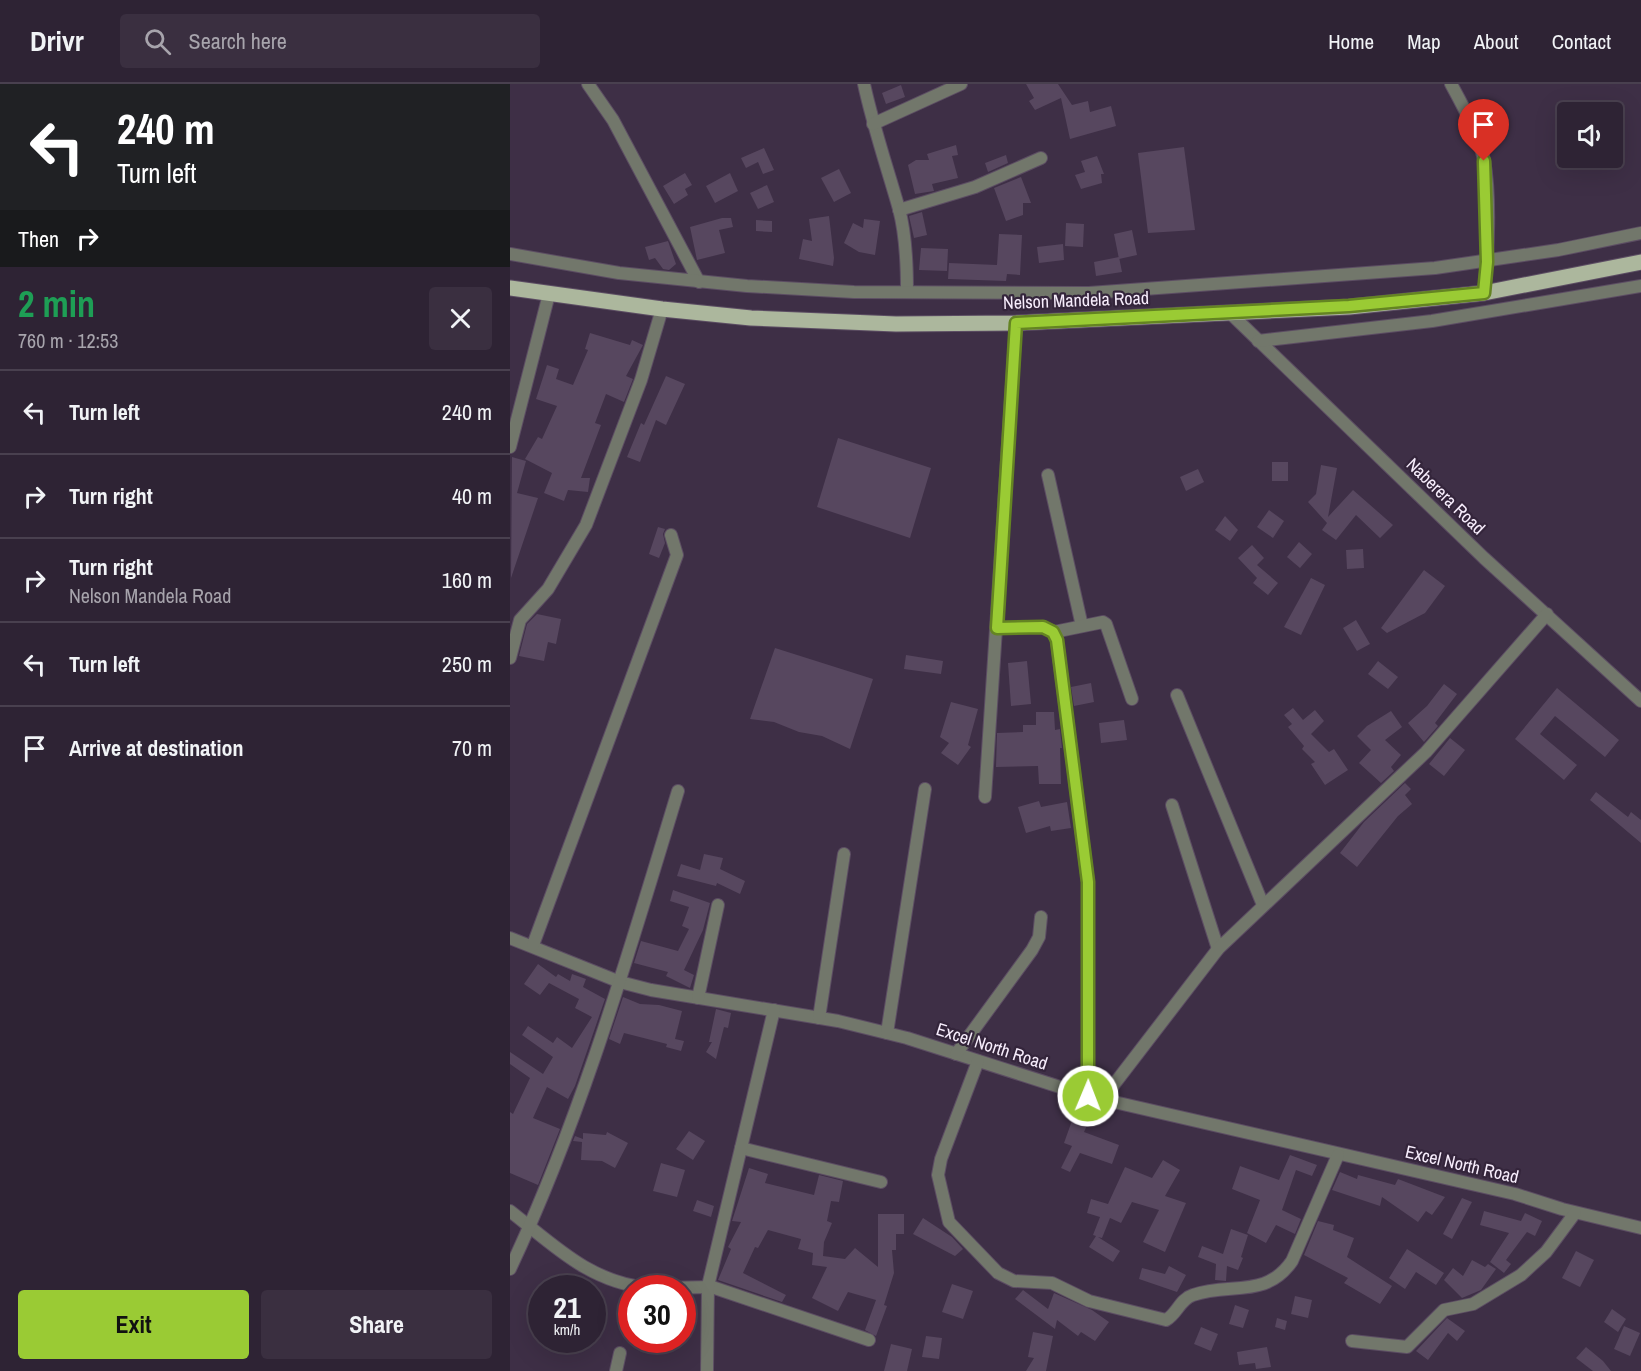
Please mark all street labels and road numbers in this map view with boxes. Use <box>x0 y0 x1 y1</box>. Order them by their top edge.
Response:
street label: Nelson Mandela Road <box>1003 285 1149 315</box>
street label: Naberera Road <box>1401 452 1491 540</box>
street label: Excel North Road <box>933 1016 1051 1076</box>
street label: Excel North Road <box>1403 1139 1521 1189</box>

